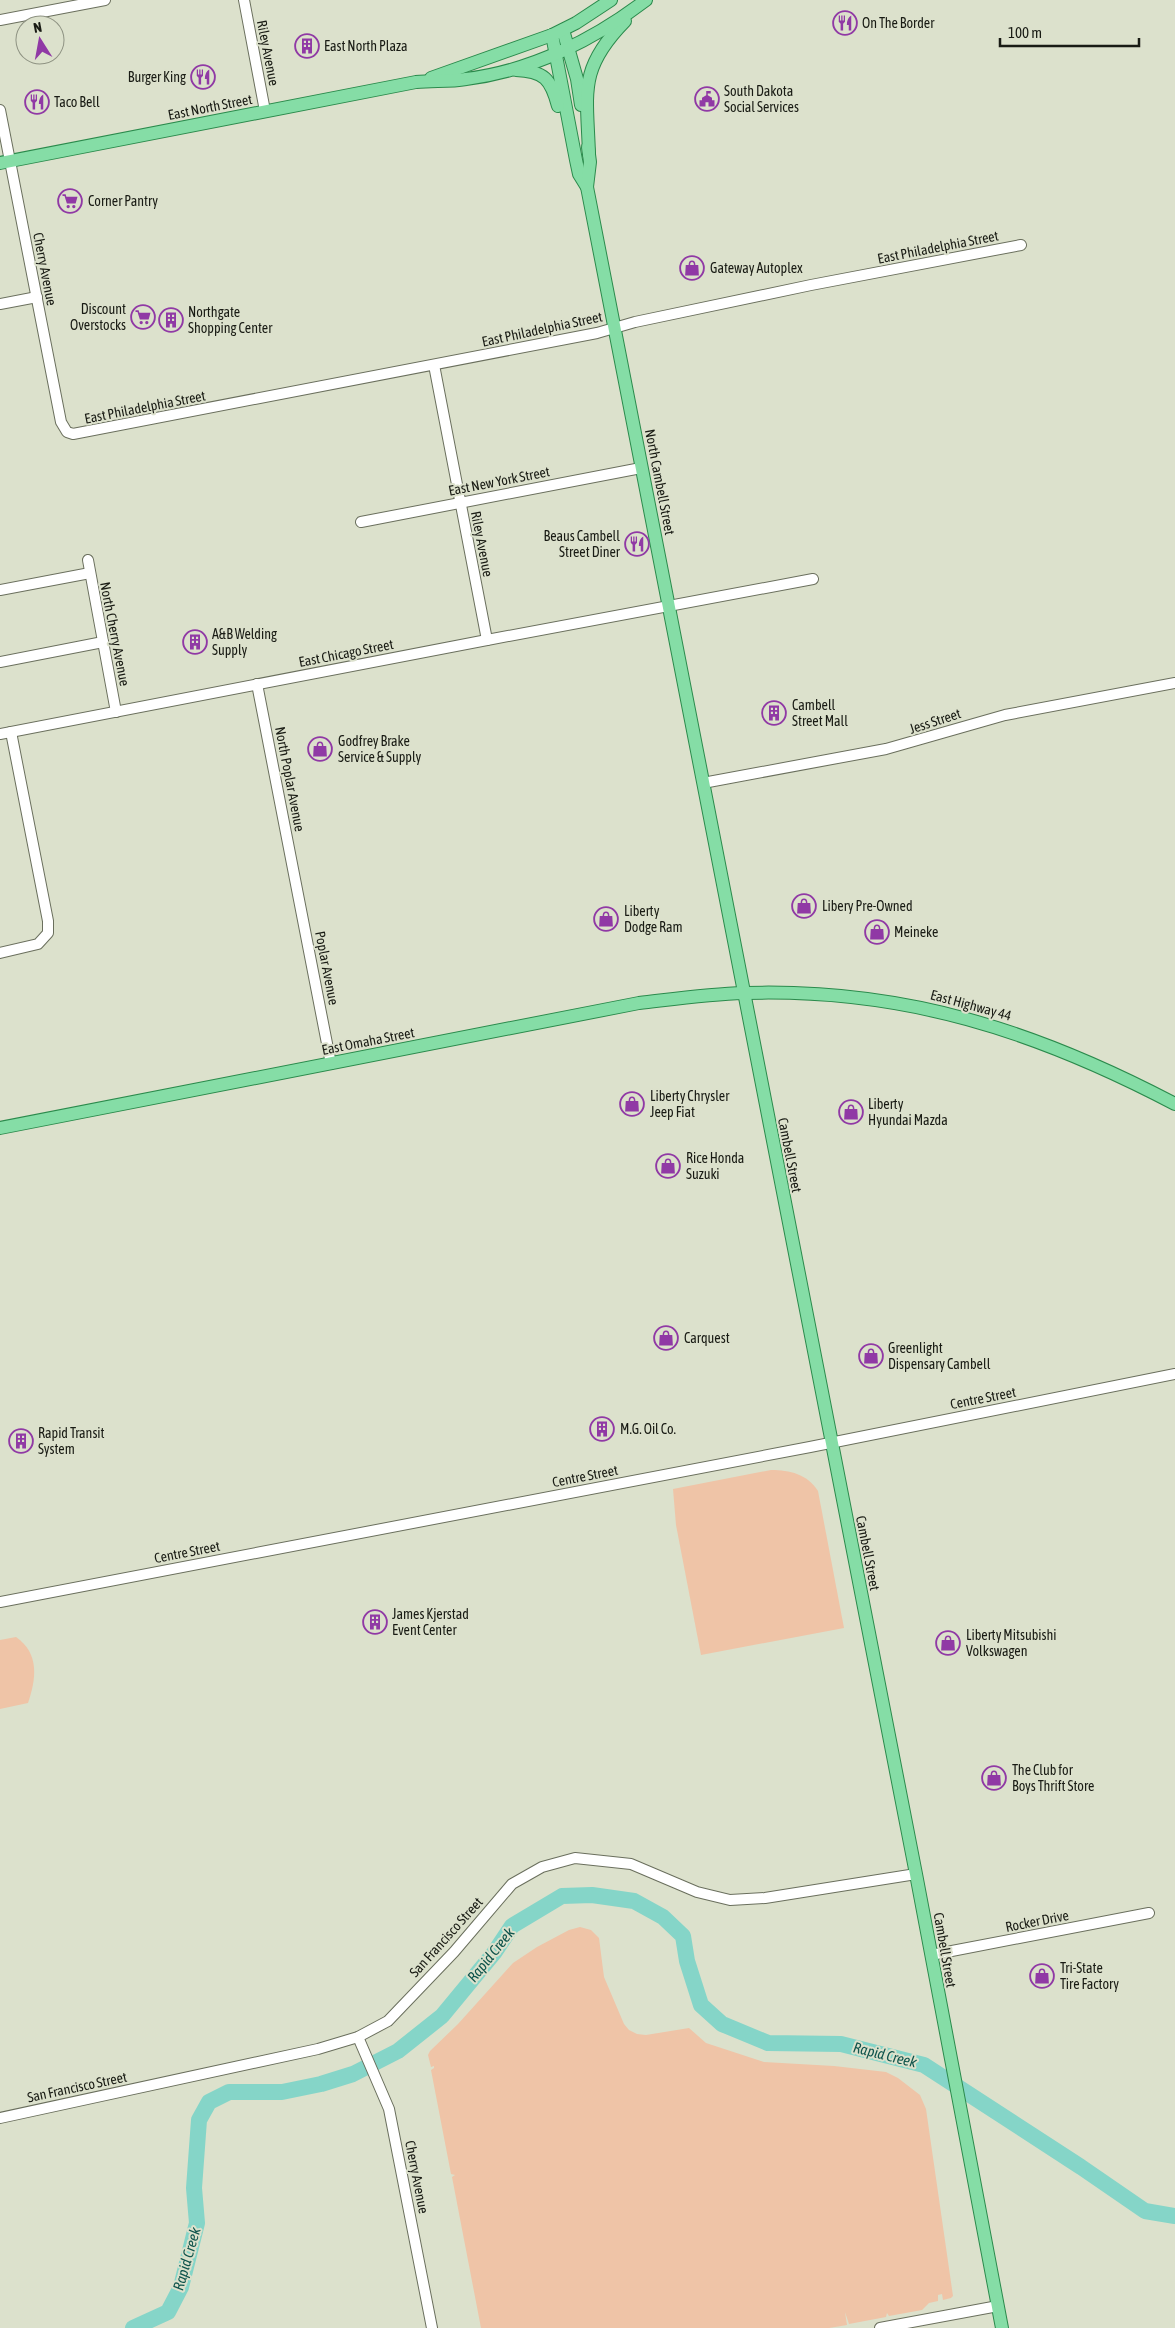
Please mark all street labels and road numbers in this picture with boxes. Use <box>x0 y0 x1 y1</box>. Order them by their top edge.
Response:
street label: Riley Avenue <box>254 19 282 87</box>
street label: East North Street <box>166 91 254 123</box>
street label: East Philadelphia Street <box>876 227 1000 267</box>
street label: Cherry Avenue <box>30 231 60 307</box>
street label: East Philadelphia Street <box>480 308 604 350</box>
street label: East Philadelphia Street <box>83 387 207 427</box>
street label: North Cambell Street <box>642 428 678 536</box>
street label: East New York Street <box>447 463 551 499</box>
street label: Riley Avenue <box>468 510 496 578</box>
street label: North Cherry Avenue <box>97 581 133 687</box>
street label: East Chicago Street <box>297 636 395 670</box>
street label: Jess Street <box>907 705 963 737</box>
street label: North Poplar Avenue <box>272 725 308 833</box>
street label: Poplar Avenue <box>312 930 342 1006</box>
street label: East Highway 44 <box>929 987 1014 1024</box>
street label: East Omaha Street <box>320 1024 416 1058</box>
street label: Cambell Street <box>775 1116 805 1194</box>
street label: Centre Street <box>949 1384 1017 1412</box>
street label: Centre Street <box>551 1462 619 1490</box>
street label: Cambell Street <box>853 1514 883 1592</box>
street label: Centre Street <box>153 1538 221 1566</box>
street label: San Francisco Street <box>406 1894 486 1980</box>
street label: Rocker Drive <box>1004 1907 1070 1935</box>
street label: Cambell Street <box>931 1911 959 1989</box>
street label: San Francisco Street <box>26 2069 128 2105</box>
street label: Cherry Avenue <box>402 2139 432 2215</box>

